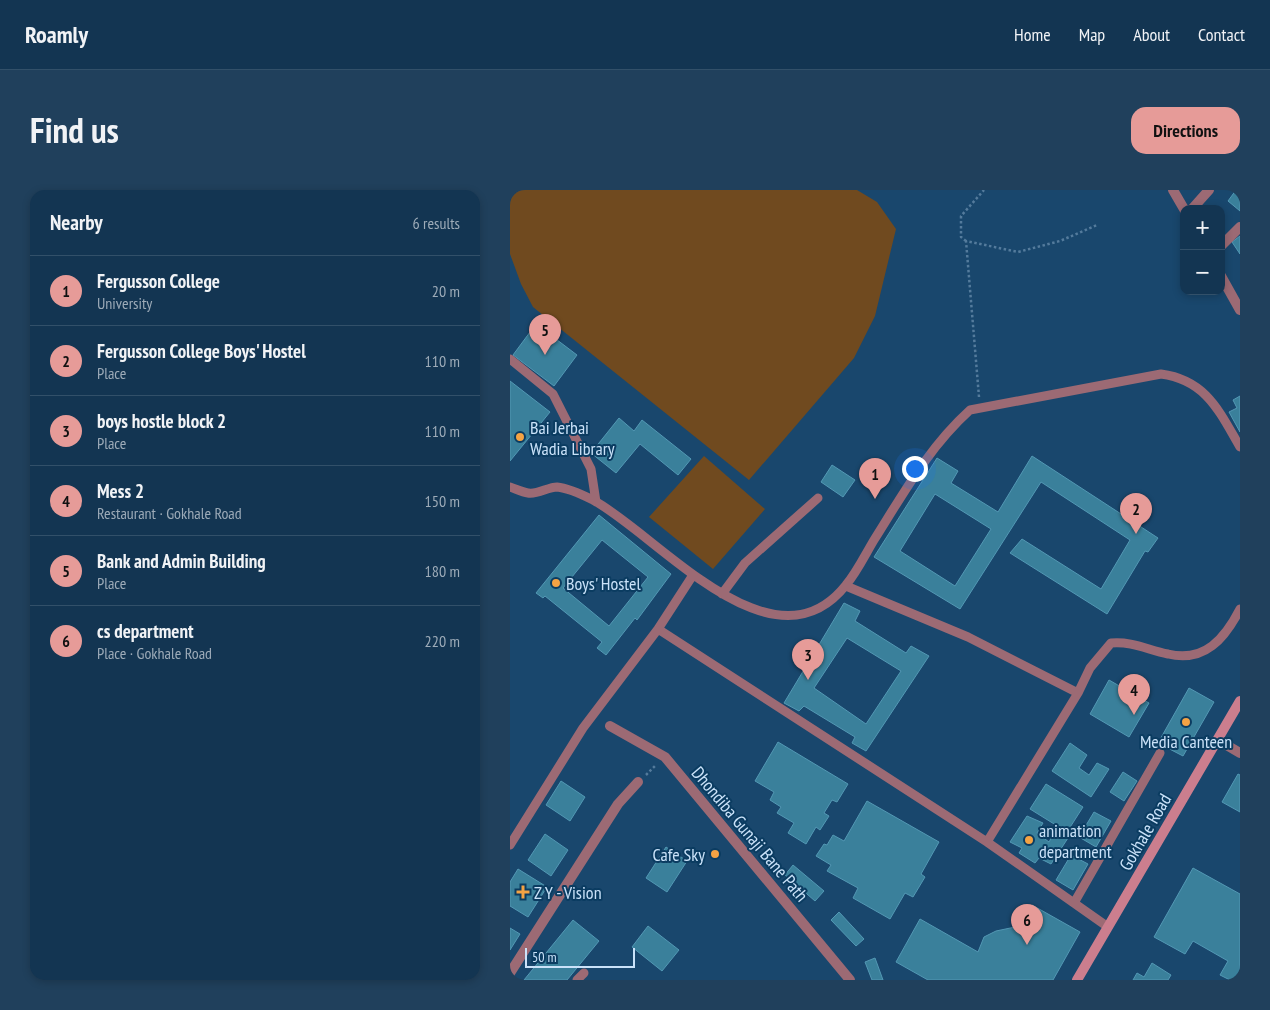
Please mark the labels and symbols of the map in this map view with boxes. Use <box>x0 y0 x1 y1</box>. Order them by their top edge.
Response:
pin: 5 <box>529 314 561 355</box>
place label: Bai Jerbai Wadia Library <box>530 416 615 460</box>
marker: Bai Jerbai Wadia Library <box>514 431 526 443</box>
your location <box>902 456 928 482</box>
pin: 1 <box>859 458 891 499</box>
pin: 2 <box>1120 493 1152 534</box>
place label: Boys' Hostel <box>566 572 642 595</box>
marker: Boys' Hostel <box>550 577 562 589</box>
pin: 3 <box>792 639 824 680</box>
pin: 4 <box>1118 674 1150 715</box>
marker: Media Canteen <box>1180 716 1192 728</box>
place label: Media Canteen <box>1140 730 1232 753</box>
street label: Dhondiba Gunaji Bane Path <box>687 762 813 906</box>
street label: Gokhale Road <box>1114 789 1176 875</box>
place label: animation department <box>1039 819 1112 863</box>
marker: animation department <box>1023 834 1035 846</box>
place label: Cafe Sky <box>653 843 705 866</box>
marker: Cafe Sky <box>709 848 721 860</box>
place label: Z Y - Vision <box>534 881 602 904</box>
marker: Z Y - Vision <box>516 885 530 899</box>
pin: 6 <box>1011 904 1043 945</box>
scale bar <box>525 945 635 968</box>

